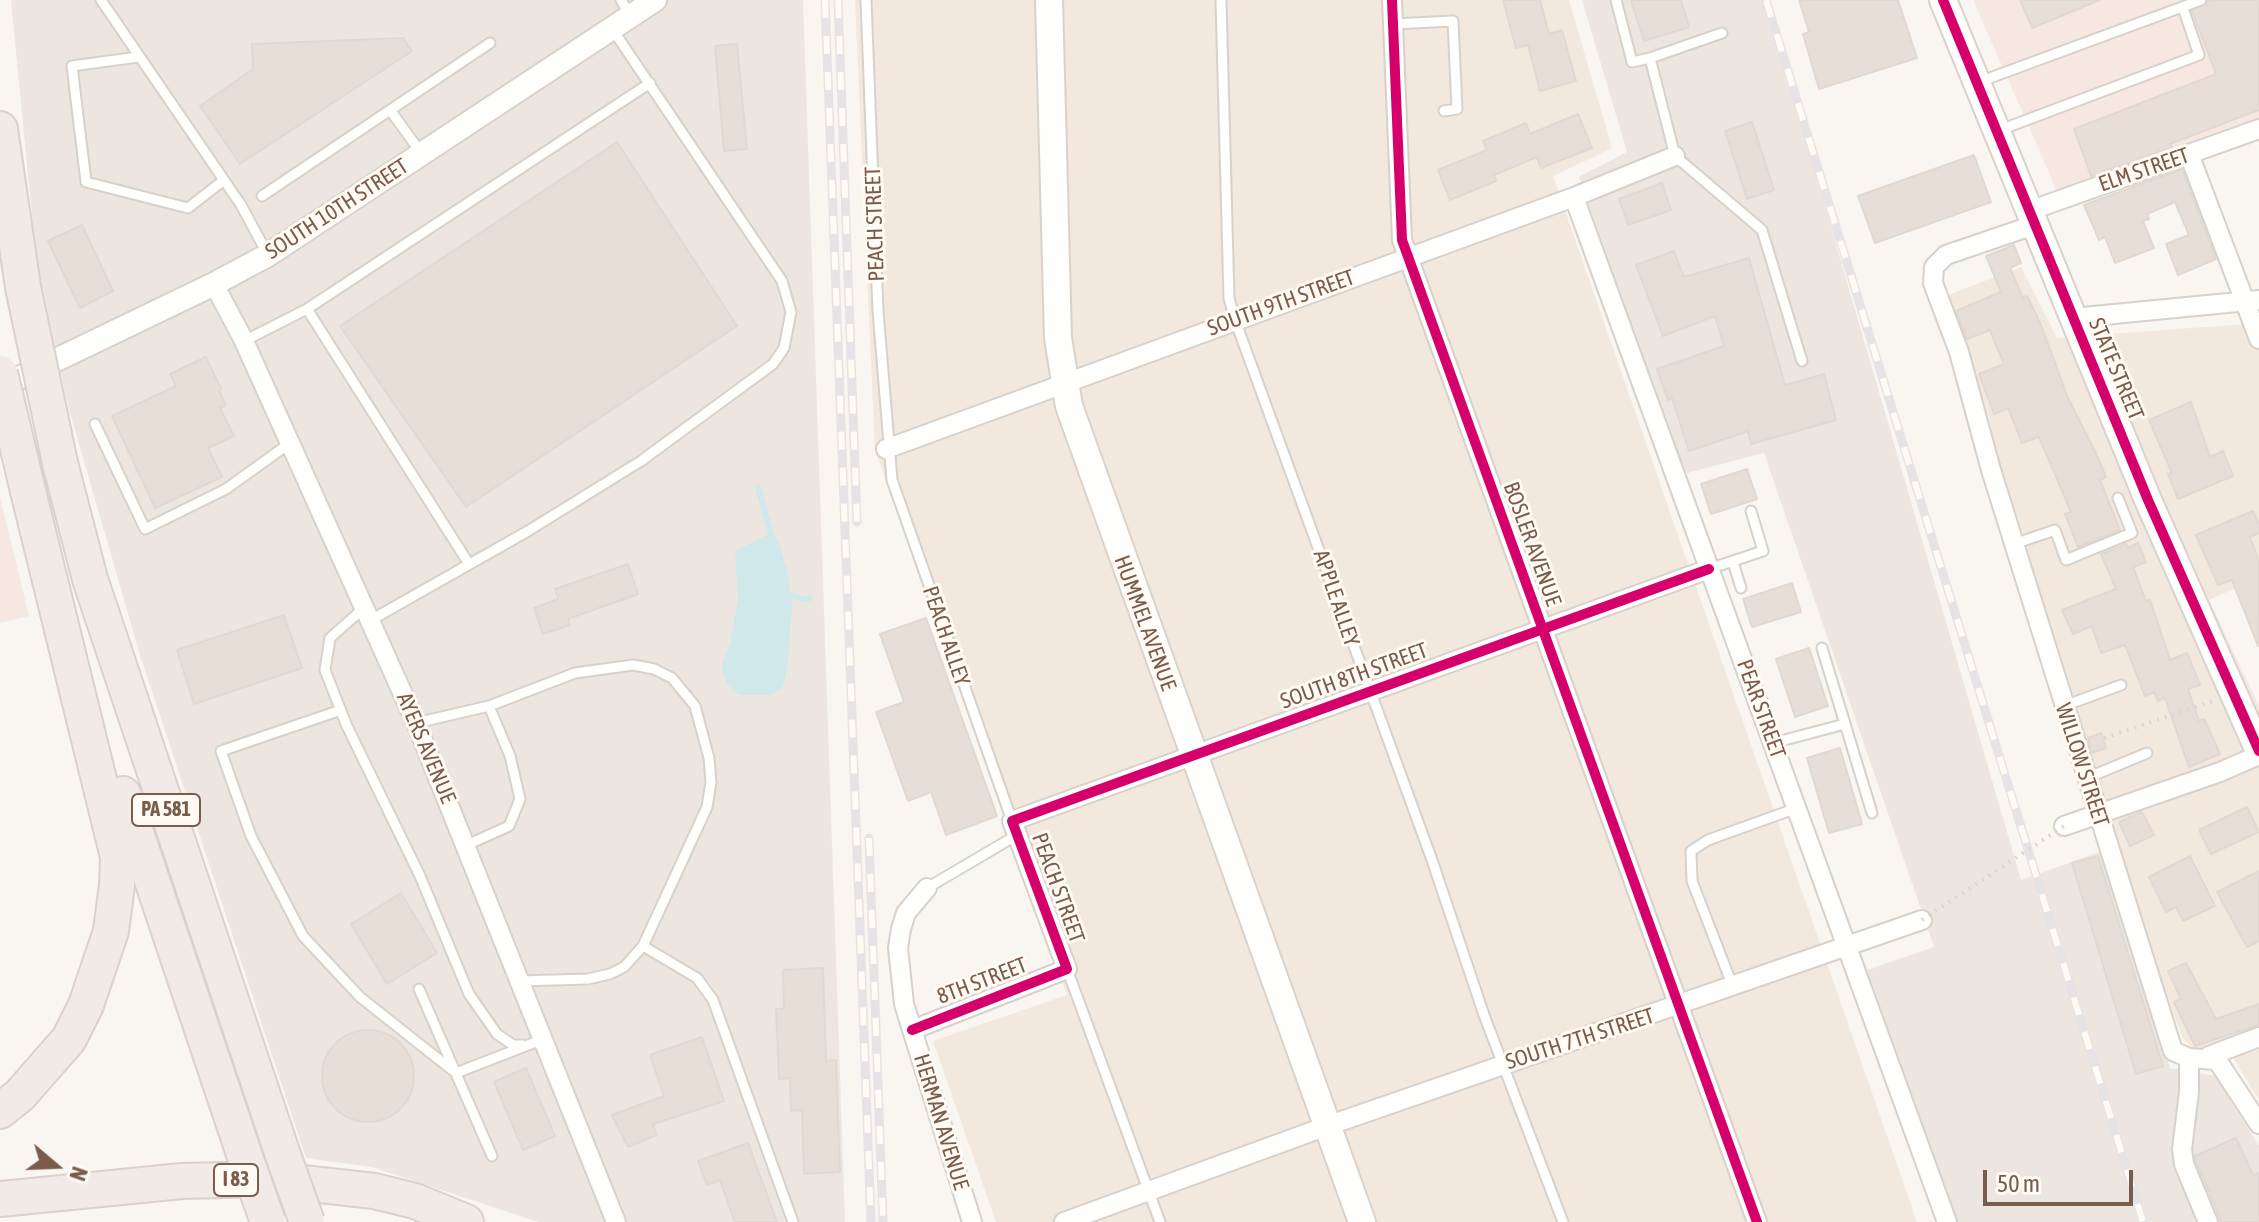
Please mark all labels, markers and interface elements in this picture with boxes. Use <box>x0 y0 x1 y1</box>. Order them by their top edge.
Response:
street label: ELM STREET <box>2095 142 2193 198</box>
street label: SOUTH 10TH STREET <box>261 153 413 265</box>
street label: PEACH STREET <box>860 166 890 282</box>
street label: SOUTH 9TH STREET <box>1204 264 1358 342</box>
street label: STATE STREET <box>2083 314 2149 424</box>
street label: BOSLER AVENUE <box>1497 478 1567 610</box>
street label: APPLE ALLEY <box>1307 546 1365 650</box>
street label: HUMMEL AVENUE <box>1108 552 1182 694</box>
street label: PEACH ALLEY <box>917 583 975 689</box>
street label: SOUTH 8TH STREET <box>1277 637 1431 715</box>
street label: PEAR STREET <box>1731 656 1791 762</box>
street label: AYERS AVENUE <box>391 689 461 807</box>
street label: WILLOW STREET <box>2050 700 2114 830</box>
road number: PA 581 <box>132 794 200 826</box>
street label: PEACH STREET <box>1026 829 1090 947</box>
street label: 8TH STREET <box>933 952 1031 1010</box>
street label: SOUTH 7TH STREET <box>1502 1003 1658 1075</box>
street label: HERMAN AVENUE <box>908 1051 974 1193</box>
north arrow <box>16 1126 96 1206</box>
scale bar <box>1987 1154 2137 1204</box>
text: N <box>64 1163 93 1184</box>
road number: I 83 <box>214 1164 258 1196</box>
text: 50 m <box>1997 1170 2040 1197</box>

